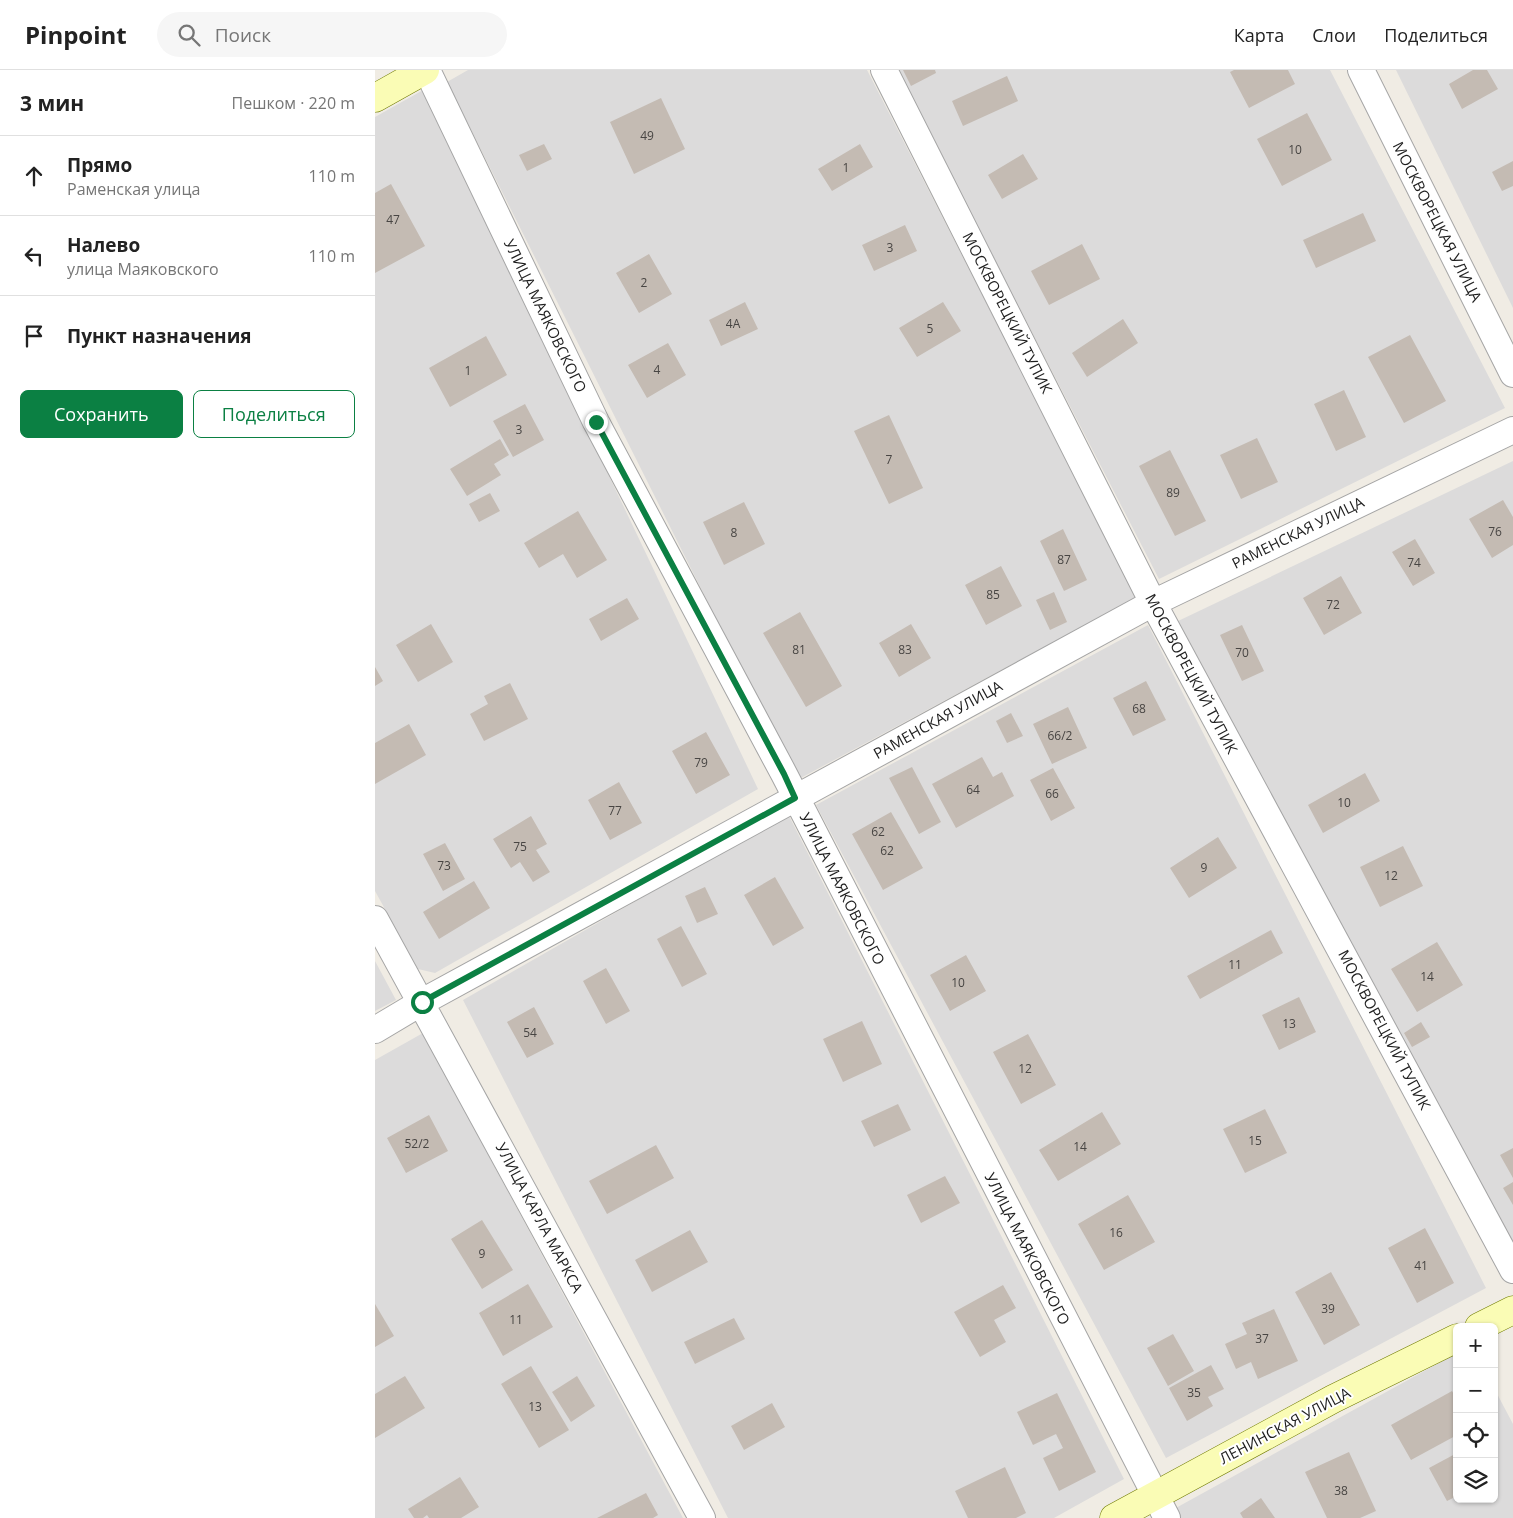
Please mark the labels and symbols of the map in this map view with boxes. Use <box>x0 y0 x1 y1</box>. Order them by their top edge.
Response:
house number: 49 <box>640 127 654 144</box>
street label: МОСКВОРЕЦКАЯ УЛИЦА <box>1389 138 1487 306</box>
house number: 10 <box>1288 141 1302 158</box>
house number: 1 <box>843 159 849 176</box>
house number: 47 <box>386 211 400 228</box>
street label: МОСКВОРЕЦКИЙ ТУПИК <box>958 229 1058 397</box>
street label: УЛИЦА МАЯКОВСКОГО <box>500 236 592 396</box>
house number: 3 <box>887 239 894 256</box>
house number: 2 <box>641 274 648 291</box>
house number: 4А <box>726 315 741 332</box>
house number: 5 <box>927 320 934 337</box>
house number: 4 <box>654 361 661 378</box>
house number: 1 <box>465 362 471 379</box>
route end <box>585 411 608 434</box>
house number: 3 <box>516 421 523 438</box>
house number: 7 <box>886 451 893 468</box>
house number: 89 <box>1166 484 1180 501</box>
street label: РАМЕНСКАЯ УЛИЦА <box>1228 491 1367 573</box>
house number: 76 <box>1488 523 1502 540</box>
house number: 8 <box>731 524 738 541</box>
house number: 87 <box>1057 551 1071 568</box>
house number: 74 <box>1407 554 1421 571</box>
house number: 85 <box>986 586 1000 603</box>
street label: МОСКВОРЕЦКИЙ ТУПИК <box>1141 590 1243 758</box>
house number: 72 <box>1326 596 1340 613</box>
house number: 81 <box>792 641 806 658</box>
house number: 83 <box>898 641 912 658</box>
house number: 70 <box>1235 644 1249 661</box>
street label: РАМЕНСКАЯ УЛИЦА <box>869 675 1006 763</box>
house number: 68 <box>1132 700 1146 717</box>
house number: 66/2 <box>1048 727 1073 744</box>
house number: 79 <box>694 754 708 771</box>
house number: 64 <box>966 781 980 798</box>
house number: 66 <box>1045 785 1059 802</box>
house number: 10 <box>1337 794 1351 811</box>
house number: 77 <box>608 802 622 819</box>
street label: УЛИЦА МАЯКОВСКОГО <box>796 809 890 968</box>
house number: 62 <box>871 823 885 840</box>
house number: 75 <box>513 838 527 855</box>
house number: 62 <box>880 842 894 859</box>
house number: 73 <box>437 857 451 874</box>
house number: 9 <box>1201 859 1208 876</box>
house number: 12 <box>1384 867 1398 884</box>
street label: МОСКВОРЕЦКИЙ ТУПИК <box>1334 946 1436 1114</box>
house number: 11 <box>1228 956 1242 973</box>
house number: 14 <box>1420 968 1434 985</box>
house number: 10 <box>951 974 965 991</box>
route start <box>411 991 434 1014</box>
house number: 13 <box>1282 1015 1296 1032</box>
house number: 54 <box>523 1024 537 1041</box>
house number: 12 <box>1018 1060 1032 1077</box>
house number: 15 <box>1248 1132 1262 1149</box>
house number: 52/2 <box>405 1135 430 1152</box>
house number: 14 <box>1073 1138 1087 1155</box>
street label: УЛИЦА КАРЛА МАРКСА <box>492 1139 588 1297</box>
street label: УЛИЦА МАЯКОВСКОГО <box>981 1169 1075 1328</box>
house number: 16 <box>1109 1224 1123 1241</box>
house number: 9 <box>479 1245 486 1262</box>
house number: 41 <box>1414 1257 1428 1274</box>
house number: 39 <box>1321 1300 1335 1317</box>
house number: 11 <box>509 1311 523 1328</box>
house number: 37 <box>1255 1330 1269 1347</box>
street label: ЛЕНИНСКАЯ УЛИЦА <box>1216 1382 1354 1468</box>
house number: 35 <box>1187 1384 1201 1401</box>
house number: 13 <box>528 1398 542 1415</box>
house number: 38 <box>1334 1482 1348 1499</box>

